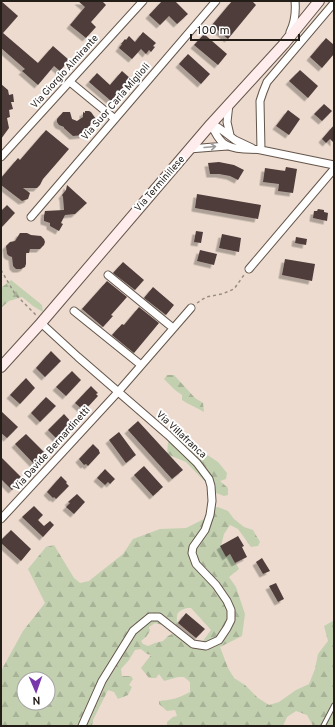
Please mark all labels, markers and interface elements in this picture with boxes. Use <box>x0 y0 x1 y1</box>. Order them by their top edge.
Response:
scale bar <box>191 16 299 42</box>
text: 100 m <box>197 23 230 39</box>
street label: Via Giorgio Almirante <box>28 32 102 112</box>
street label: Via Suor Carla Miglioli <box>79 61 153 143</box>
one-way arrow <box>203 144 216 151</box>
street label: Via Terminillese <box>132 153 188 215</box>
street label: Via Davide Bernardinetti <box>11 404 93 494</box>
street label: Via Villafranca <box>153 408 209 462</box>
north arrow <box>16 671 56 711</box>
text: N <box>32 693 41 707</box>

